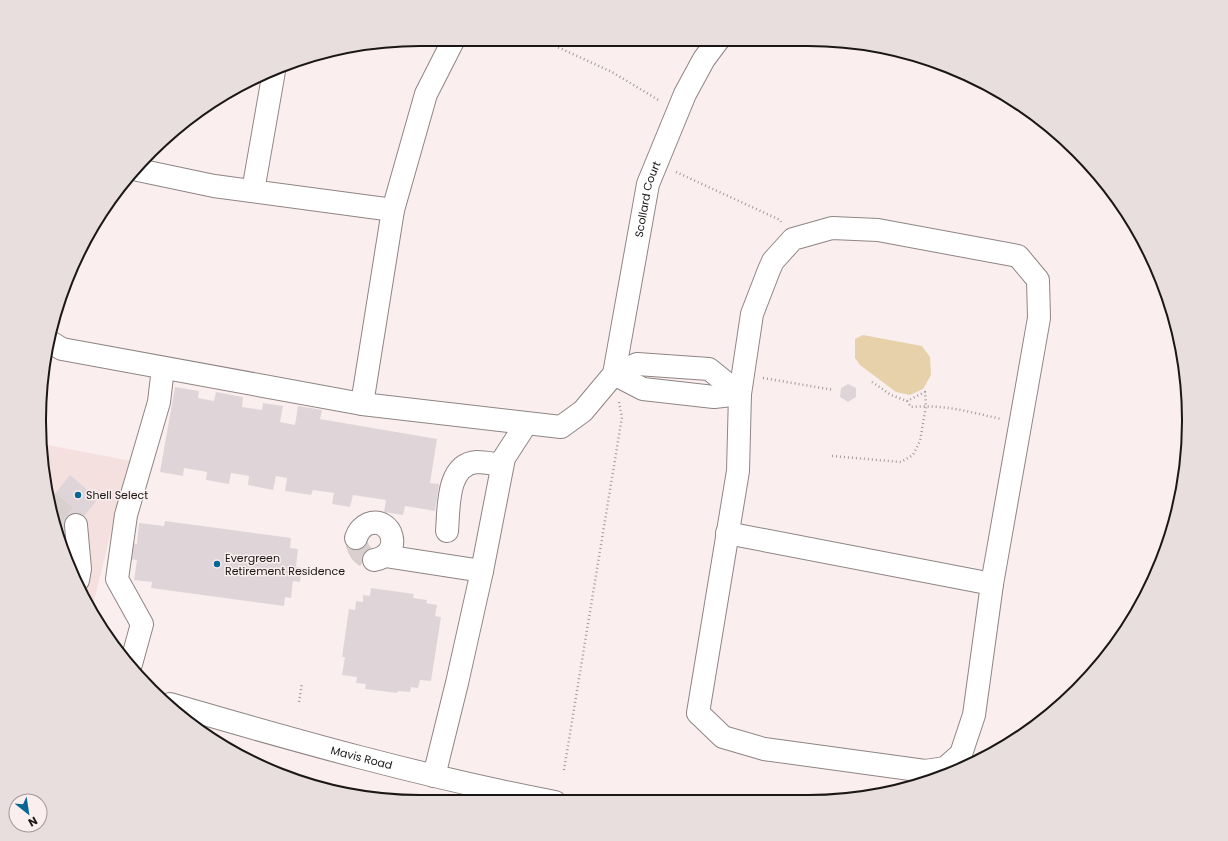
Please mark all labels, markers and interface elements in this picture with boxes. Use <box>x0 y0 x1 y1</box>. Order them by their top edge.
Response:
street label: Scollard Court <box>631 159 665 239</box>
place label: Shell Select <box>86 487 148 503</box>
marker: Shell Select <box>73 490 83 500</box>
place label: Evergreen Retirement Residence <box>225 550 345 579</box>
marker: Evergreen Retirement Residence <box>212 559 222 569</box>
street label: Mavis Road <box>329 742 394 773</box>
north arrow <box>8 793 48 833</box>
text: N <box>25 813 41 831</box>

